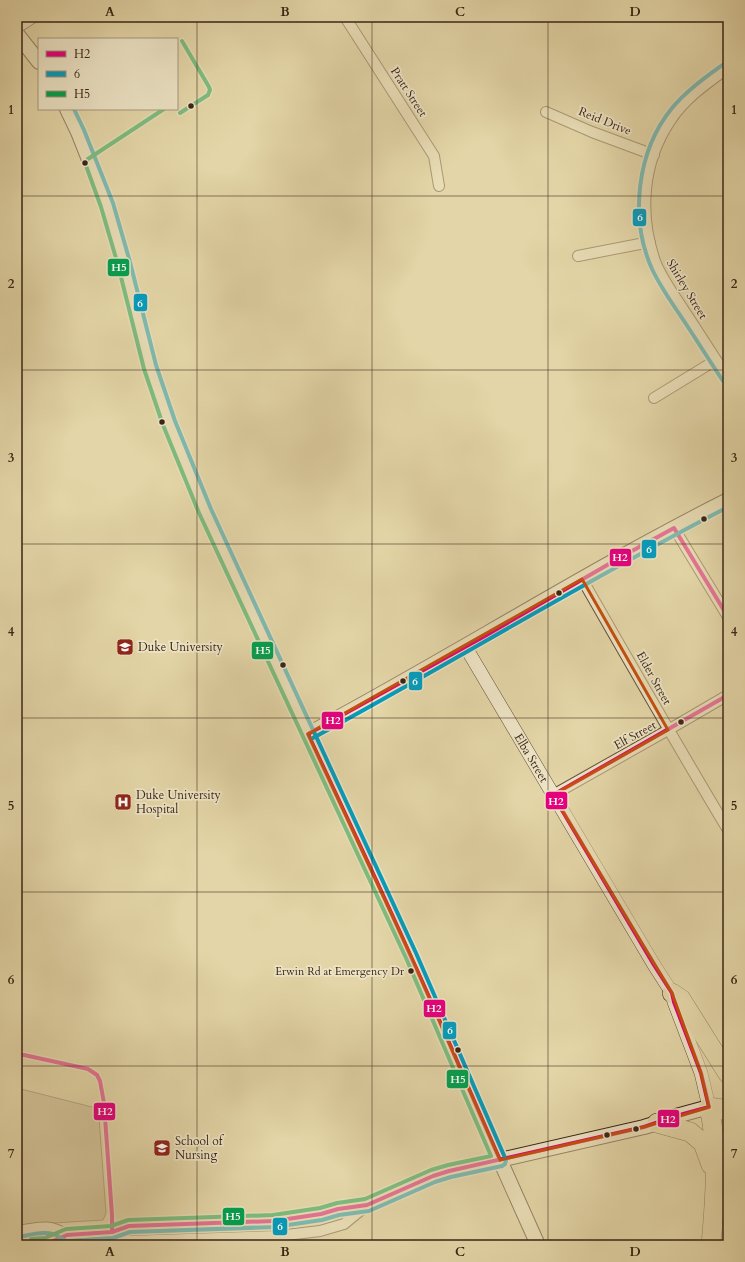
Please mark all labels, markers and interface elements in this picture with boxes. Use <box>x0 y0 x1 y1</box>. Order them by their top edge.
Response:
text: A <box>105 3 115 21</box>
text: B <box>280 3 290 21</box>
text: C <box>455 3 465 21</box>
text: D <box>629 3 641 21</box>
legend <box>38 38 178 110</box>
text: H2 <box>74 46 90 62</box>
street label: Pratt Street <box>387 64 431 120</box>
text: 6 <box>74 66 80 82</box>
text: H5 <box>74 86 90 102</box>
text: 1 <box>8 101 14 119</box>
unlabelled marker <box>186 101 196 111</box>
text: 1 <box>731 101 737 119</box>
street label: Reid Drive <box>576 103 634 139</box>
unlabelled marker <box>80 158 90 168</box>
line badge: 6 <box>632 208 647 227</box>
text: 6 <box>637 210 643 225</box>
street label: Shirley Street <box>663 256 711 322</box>
line badge: H5 <box>107 258 130 277</box>
text: H5 <box>111 260 127 275</box>
text: 2 <box>8 275 15 293</box>
text: 2 <box>731 275 738 293</box>
line badge: 6 <box>133 293 148 312</box>
text: 6 <box>137 296 143 311</box>
unlabelled marker <box>157 417 167 427</box>
text: 3 <box>8 449 15 467</box>
text: 3 <box>731 449 738 467</box>
unlabelled marker <box>699 514 709 524</box>
line badge: 6 <box>641 539 657 559</box>
text: 6 <box>646 542 652 557</box>
line badge: H2 <box>609 548 632 567</box>
text: H2 <box>612 550 628 565</box>
unlabelled marker <box>554 588 564 598</box>
text: 4 <box>8 623 15 641</box>
text: 4 <box>731 623 738 641</box>
school or university icon: Duke University <box>115 637 135 657</box>
place label: Duke University <box>138 639 223 655</box>
line badge: H5 <box>251 641 274 660</box>
text: H5 <box>255 643 271 658</box>
street label: Elder Street <box>633 648 675 708</box>
unlabelled marker <box>278 660 288 670</box>
line badge: 6 <box>408 671 423 691</box>
text: 6 <box>412 674 418 689</box>
unlabelled marker <box>398 676 408 686</box>
line badge: H2 <box>321 711 344 730</box>
text: H2 <box>325 713 341 728</box>
street label: Elf Street <box>611 717 659 753</box>
unlabelled marker <box>676 717 686 727</box>
street label: Elba Street <box>511 730 552 785</box>
place label: Duke University Hospital <box>136 787 221 817</box>
line badge: H2 <box>545 791 568 810</box>
hospital icon: Duke University Hospital <box>113 792 133 812</box>
text: H2 <box>548 794 564 809</box>
text: 5 <box>8 797 14 815</box>
text: 5 <box>731 797 737 815</box>
place label: Erwin Rd at Emergency Dr <box>275 964 405 979</box>
marker: Erwin Rd at Emergency Dr <box>406 966 416 976</box>
text: 6 <box>8 971 15 989</box>
text: 6 <box>731 971 738 989</box>
line badge: H2 <box>423 999 446 1018</box>
text: H2 <box>426 1001 442 1016</box>
line badge: 6 <box>442 1021 457 1040</box>
text: 6 <box>447 1023 453 1038</box>
unlabelled marker <box>453 1045 463 1055</box>
line badge: H5 <box>446 1069 469 1089</box>
text: H5 <box>450 1072 466 1087</box>
line badge: H2 <box>93 1102 116 1121</box>
text: H2 <box>97 1104 113 1119</box>
line badge: H2 <box>657 1109 680 1128</box>
text: H2 <box>660 1112 676 1127</box>
unlabelled marker <box>631 1124 641 1134</box>
unlabelled marker <box>602 1130 612 1140</box>
place label: School of Nursing <box>175 1133 225 1163</box>
school or university icon: School of Nursing <box>152 1138 172 1158</box>
text: 7 <box>8 1145 15 1163</box>
text: 7 <box>731 1145 738 1163</box>
line badge: H5 <box>222 1207 245 1226</box>
text: H5 <box>225 1209 241 1224</box>
line badge: 6 <box>272 1217 288 1236</box>
text: 6 <box>277 1219 283 1234</box>
text: A <box>105 1243 115 1261</box>
text: B <box>280 1243 290 1261</box>
text: C <box>455 1243 465 1261</box>
text: D <box>629 1243 641 1261</box>

